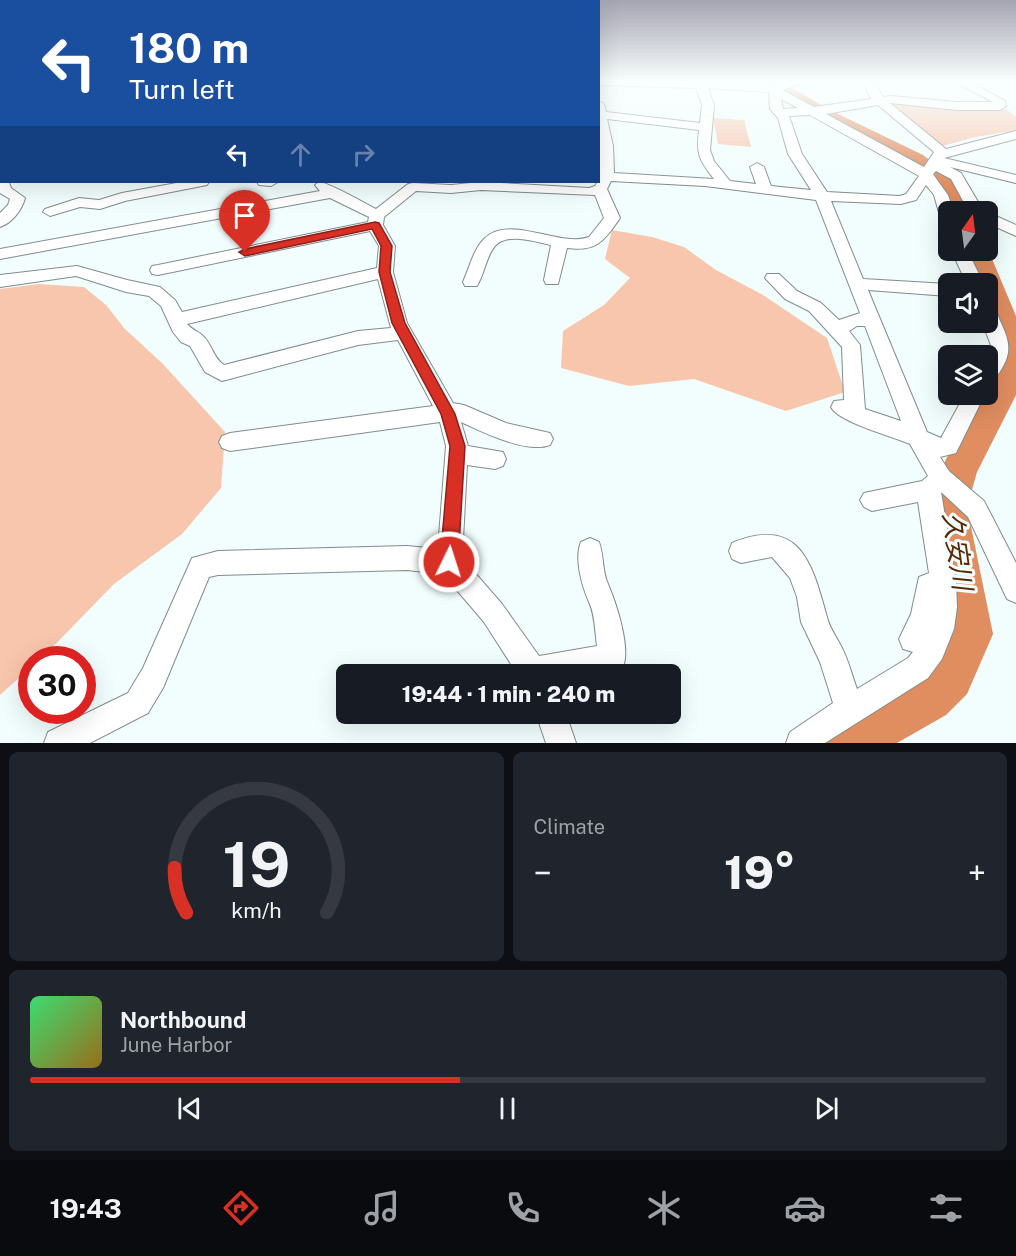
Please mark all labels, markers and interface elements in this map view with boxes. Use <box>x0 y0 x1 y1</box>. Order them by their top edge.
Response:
text: 180 m <box>129 23 249 72</box>
icon: left <box>30 24 108 102</box>
text: Turn left <box>129 73 235 105</box>
icon: left <box>221 138 254 171</box>
icon: ahead <box>284 138 317 171</box>
icon: right <box>347 138 380 171</box>
pin <box>219 190 270 252</box>
icon: arrive <box>228 199 261 232</box>
north arrow <box>938 201 998 261</box>
map controls <box>938 201 998 405</box>
button: sound <box>938 273 998 333</box>
button: layers <box>938 345 998 405</box>
water label: 久安川 <box>937 510 979 595</box>
position arrow <box>417 530 481 594</box>
speed limit sign: 30 <box>18 646 96 724</box>
text: 19:44 · 1 min · 240 m <box>402 681 615 707</box>
text: Climate <box>534 815 605 839</box>
text: 19 <box>222 828 290 901</box>
text: 19° <box>724 846 796 899</box>
text: − <box>534 854 552 892</box>
text: + <box>968 854 986 892</box>
text: km/h <box>231 899 281 924</box>
text: Northbound <box>120 1007 246 1033</box>
text: June Harbor <box>120 1033 232 1057</box>
icon: previous <box>173 1092 206 1125</box>
icon: pause <box>491 1092 524 1125</box>
icon: next <box>810 1092 843 1125</box>
icon: directions <box>220 1187 262 1229</box>
icon: music <box>361 1187 403 1229</box>
icon: phone <box>502 1187 544 1229</box>
icon: climate <box>643 1187 685 1229</box>
icon: car <box>784 1187 826 1229</box>
icon: filters <box>925 1187 967 1229</box>
text: 19:43 <box>49 1192 122 1224</box>

